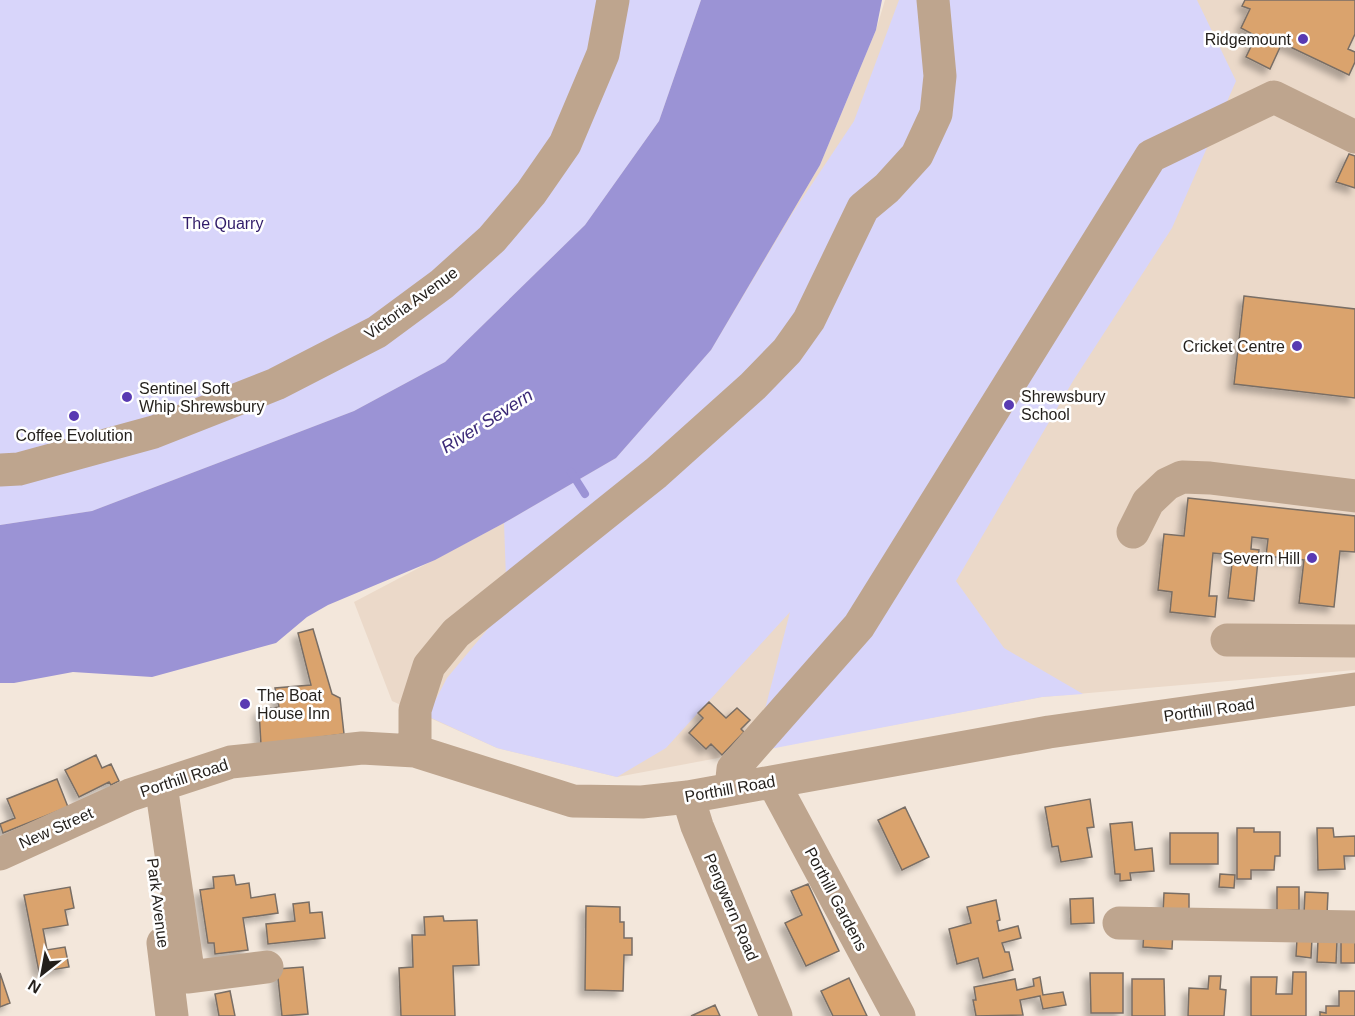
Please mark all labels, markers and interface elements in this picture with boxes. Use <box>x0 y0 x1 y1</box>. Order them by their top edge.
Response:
place label: Ridgemount <box>1205 31 1292 48</box>
marker: Ridgemount <box>1296 32 1310 46</box>
park label: The Quarry <box>183 215 263 232</box>
street label: Victoria Avenue <box>361 264 461 342</box>
place label: Cricket Centre <box>1183 338 1285 355</box>
marker: Cricket Centre <box>1290 339 1304 353</box>
place label: Sentinel Soft Whip Shrewsbury <box>139 380 264 415</box>
water label: River Severn <box>438 385 536 457</box>
place label: Shrewsbury School <box>1021 388 1105 423</box>
marker: Sentinel Soft Whip Shrewsbury <box>120 390 134 404</box>
marker: Shrewsbury School <box>1002 398 1016 412</box>
marker: Coffee Evolution <box>67 409 81 423</box>
place label: Coffee Evolution <box>15 427 133 444</box>
place label: Severn Hill <box>1223 550 1300 567</box>
marker: Severn Hill <box>1305 551 1319 565</box>
place label: The Boat House Inn <box>257 687 330 722</box>
street label: Porthill Road <box>1162 695 1256 725</box>
marker: The Boat House Inn <box>238 697 252 711</box>
street label: Porthill Road <box>138 756 230 800</box>
street label: Porthill Road <box>683 773 777 805</box>
street label: New Street <box>16 804 96 852</box>
street label: Porthill Gardens <box>802 844 870 954</box>
street label: Pengwern Road <box>701 851 761 963</box>
street label: Park Avenue <box>144 857 172 949</box>
north arrow <box>12 944 72 1004</box>
text: N <box>25 976 44 997</box>

